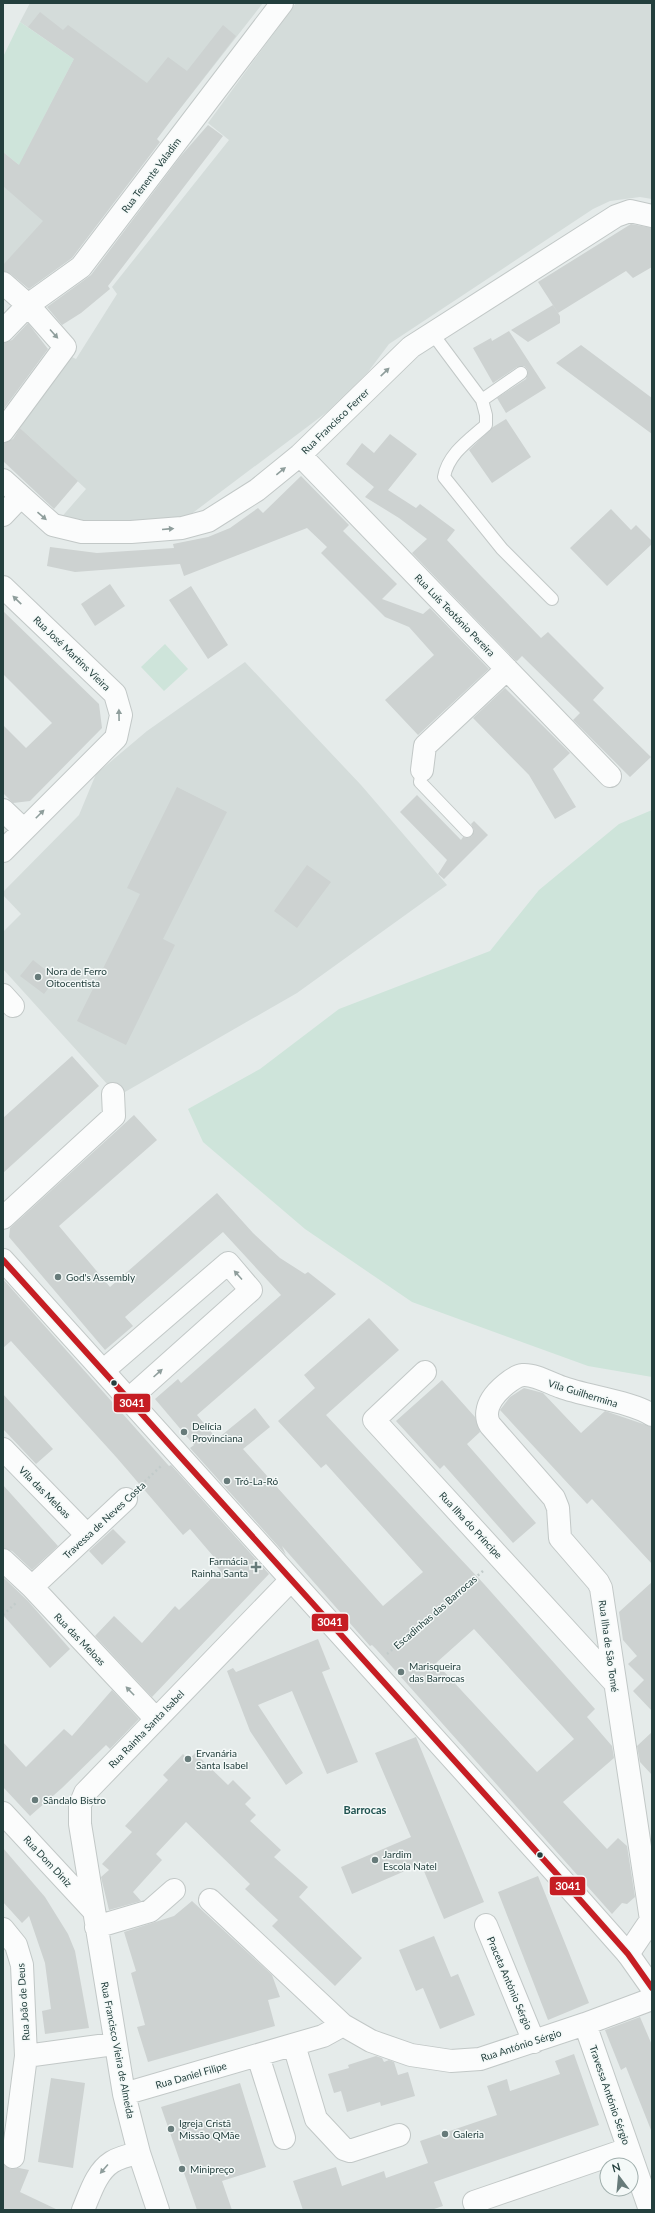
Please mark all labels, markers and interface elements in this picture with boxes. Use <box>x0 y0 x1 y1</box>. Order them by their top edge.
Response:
street label: Rua Tenente Valadim <box>119 135 183 215</box>
one-way arrow <box>49 329 58 339</box>
one-way arrow <box>380 367 390 376</box>
street label: Rua Francisco Ferrer <box>299 385 372 456</box>
one-way arrow <box>276 466 287 475</box>
one-way arrow <box>38 511 47 520</box>
one-way arrow <box>162 526 174 533</box>
street label: Rua Luís Teotónio Pereira <box>412 571 498 659</box>
one-way arrow <box>12 595 22 605</box>
street label: Rua José Martins Vieira <box>31 613 113 693</box>
one-way arrow <box>116 709 122 722</box>
one-way arrow <box>36 809 45 819</box>
place label: Nora de Ferro Oitocentista <box>46 965 107 989</box>
marker: Nora de Ferro Oitocentista <box>33 972 43 982</box>
one-way arrow <box>234 1270 243 1281</box>
place label: God's Assembly <box>66 1271 136 1283</box>
marker: God's Assembly <box>53 1272 63 1282</box>
one-way arrow <box>152 1368 163 1377</box>
street label: Vila Guilhermina <box>547 1377 619 1409</box>
unlabelled marker <box>109 1378 119 1388</box>
line badge: 3041 <box>113 1393 151 1413</box>
text: 3041 <box>119 1396 145 1409</box>
place label: Delícia Provinciana <box>192 1420 243 1444</box>
marker: Delícia Provinciana <box>179 1427 189 1437</box>
street label: Vila das Meloas <box>17 1464 73 1520</box>
place label: Tró-La-Ró <box>235 1475 278 1487</box>
marker: Tró-La-Ró <box>222 1476 232 1486</box>
street label: Travessa de Neves Costa <box>60 1479 148 1561</box>
street label: Rua Ilha do Príncipe <box>437 1489 505 1561</box>
place label: Farmácia Rainha Santa <box>191 1555 248 1579</box>
marker: Farmácia Rainha Santa <box>251 1562 261 1572</box>
street label: Escadinhas das Barrocas <box>391 1573 479 1651</box>
street label: Rua Ilha de São Tomé <box>597 1599 621 1693</box>
street label: Rua das Meloas <box>52 1610 108 1668</box>
line badge: 3041 <box>311 1613 349 1632</box>
text: 3041 <box>317 1615 343 1628</box>
place label: Marisqueira das Barrocas <box>409 1660 465 1684</box>
marker: Marisqueira das Barrocas <box>396 1667 406 1677</box>
one-way arrow <box>125 1686 134 1696</box>
street label: Rua Rainha Santa Isabel <box>106 1688 186 1770</box>
place label: Ervanária Santa Isabel <box>196 1747 248 1771</box>
marker: Ervanária Santa Isabel <box>183 1754 193 1764</box>
place label: Sândalo Bistro <box>43 1794 106 1806</box>
marker: Sândalo Bistro <box>30 1795 40 1805</box>
district label: Barrocas <box>344 1803 387 1816</box>
street label: Rua Dom Diniz <box>21 1833 75 1889</box>
place label: Jardim Escola Natel <box>383 1848 437 1872</box>
unlabelled marker <box>535 1850 545 1860</box>
marker: Jardim Escola Natel <box>370 1855 380 1865</box>
line badge: 3041 <box>549 1876 586 1896</box>
text: 3041 <box>555 1879 581 1892</box>
street label: Praceta António Sérgio <box>485 1934 535 2032</box>
street label: Rua João de Deus <box>14 1963 32 2041</box>
street label: Rua Francisco Vieira de Almeida <box>99 1981 137 2119</box>
street label: Rua António Sérgio <box>479 2026 563 2064</box>
street label: Travessa António Sérgio <box>587 2044 633 2147</box>
street label: Rua Daniel Filipe <box>154 2059 228 2091</box>
place label: Igreja Cristã Missão QMãe <box>179 2117 240 2141</box>
marker: Igreja Cristã Missão QMãe <box>166 2124 176 2134</box>
place label: Galeria <box>453 2128 484 2140</box>
marker: Galeria <box>440 2129 450 2139</box>
north arrow <box>599 2157 639 2197</box>
text: N <box>610 2159 622 2174</box>
place label: Minipreço <box>190 2163 235 2175</box>
one-way arrow <box>100 2164 109 2175</box>
marker: Minipreço <box>177 2164 187 2174</box>

